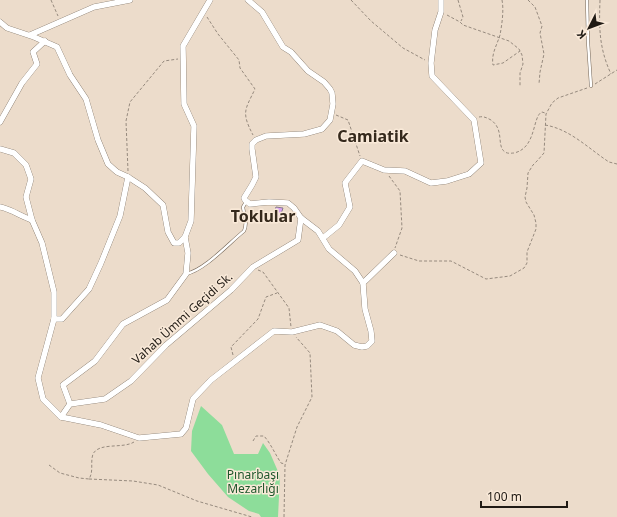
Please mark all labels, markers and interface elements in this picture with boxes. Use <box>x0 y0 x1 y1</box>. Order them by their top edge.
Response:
north arrow <box>569 8 609 48</box>
text: K <box>573 27 589 43</box>
district label: Camiatik <box>337 125 409 147</box>
district label: Toklular <box>231 205 295 227</box>
street label: Vahab Ümmi Geçidi Sk. <box>128 268 236 368</box>
park label: Pınarbaşı Mezarlığı <box>227 466 279 497</box>
scale bar <box>481 483 567 509</box>
text: 100 m <box>487 488 522 505</box>

